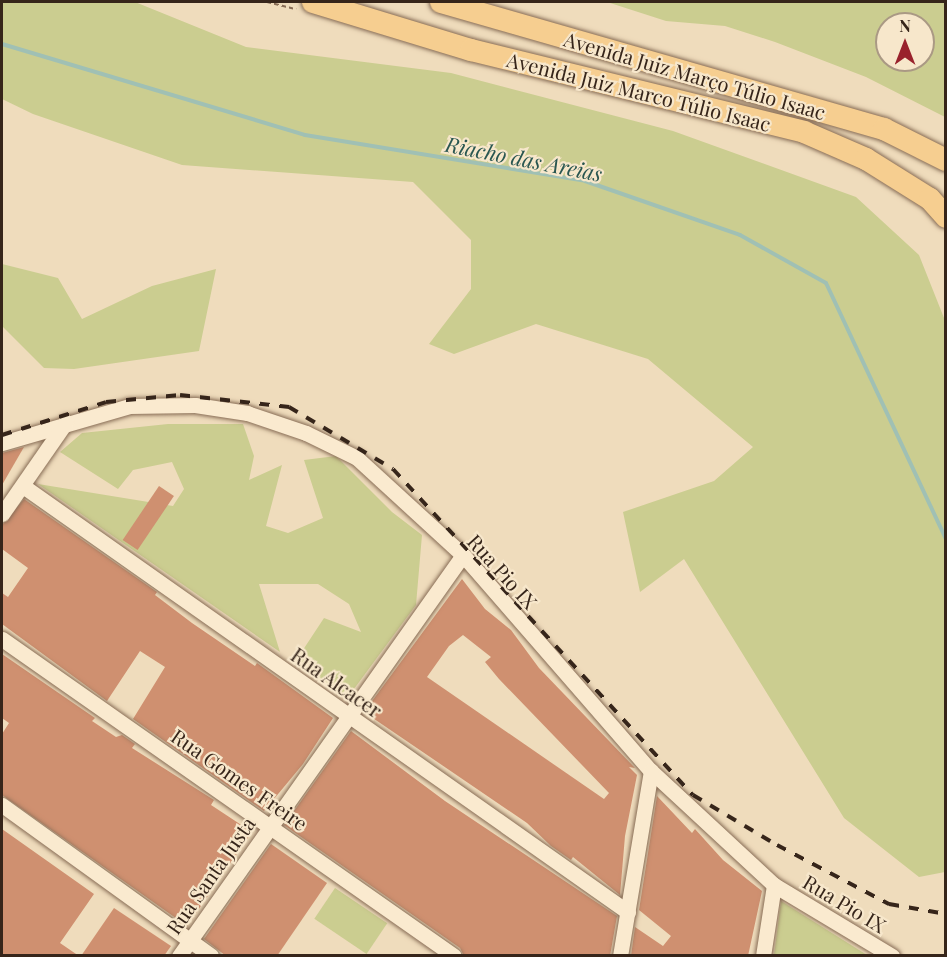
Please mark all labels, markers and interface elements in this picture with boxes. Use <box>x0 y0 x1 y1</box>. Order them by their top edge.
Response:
north arrow <box>875 12 935 72</box>
text: N <box>899 15 911 36</box>
street label: Avenida Juiz Março Túlio Isaac <box>561 26 829 124</box>
street label: Avenida Juiz Marco Túlio Isaac <box>504 46 774 136</box>
water label: Riacho das Areias <box>444 130 604 186</box>
street label: Rua Pio IX <box>463 529 543 613</box>
street label: Rua Alcacer <box>287 642 387 722</box>
street label: Rua Gomes Freire <box>167 723 313 835</box>
street label: Rua Santa Justa <box>161 812 259 938</box>
street label: Rua Pio IX <box>799 869 891 937</box>

